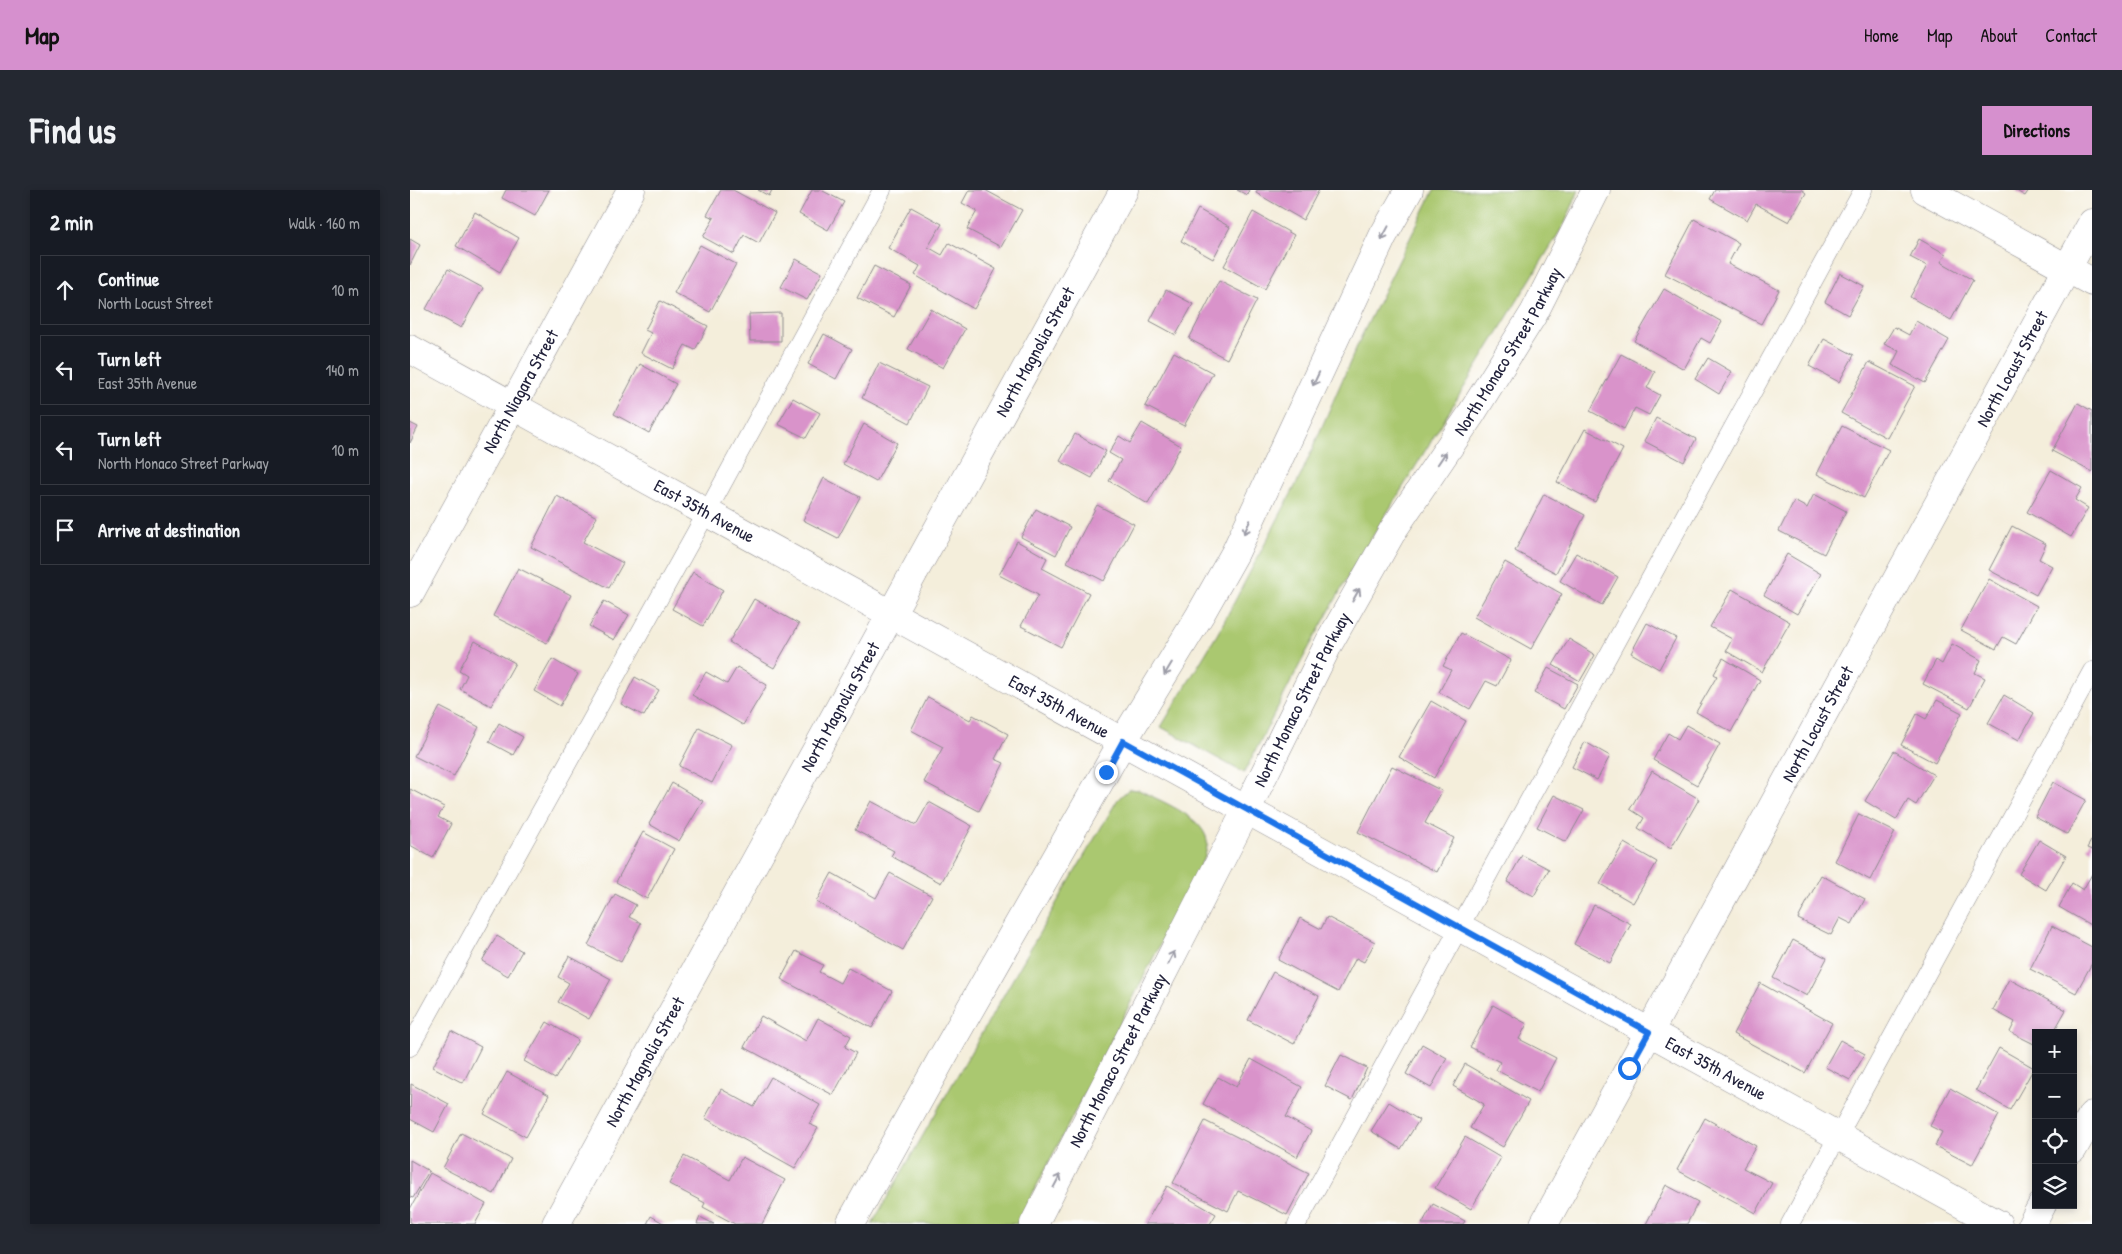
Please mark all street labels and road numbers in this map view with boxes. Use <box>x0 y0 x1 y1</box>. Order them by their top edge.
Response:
street label: North Monaco Street Parkway <box>1447 262 1567 440</box>
street label: North Magnolia Street <box>989 281 1081 421</box>
street label: North Locust Street <box>1970 305 2054 431</box>
street label: North Niagara Street <box>476 324 565 457</box>
street label: East 35th Avenue <box>650 473 759 549</box>
street label: North Monaco Street Parkway <box>1247 607 1356 791</box>
street label: North Magnolia Street <box>794 636 886 776</box>
street label: North Locust Street <box>1775 660 1860 786</box>
street label: East 35th Avenue <box>1004 668 1114 744</box>
street label: North Monaco Street Parkway <box>1062 968 1173 1151</box>
street label: North Magnolia Street <box>599 991 691 1131</box>
street label: East 35th Avenue <box>1661 1030 1771 1106</box>

